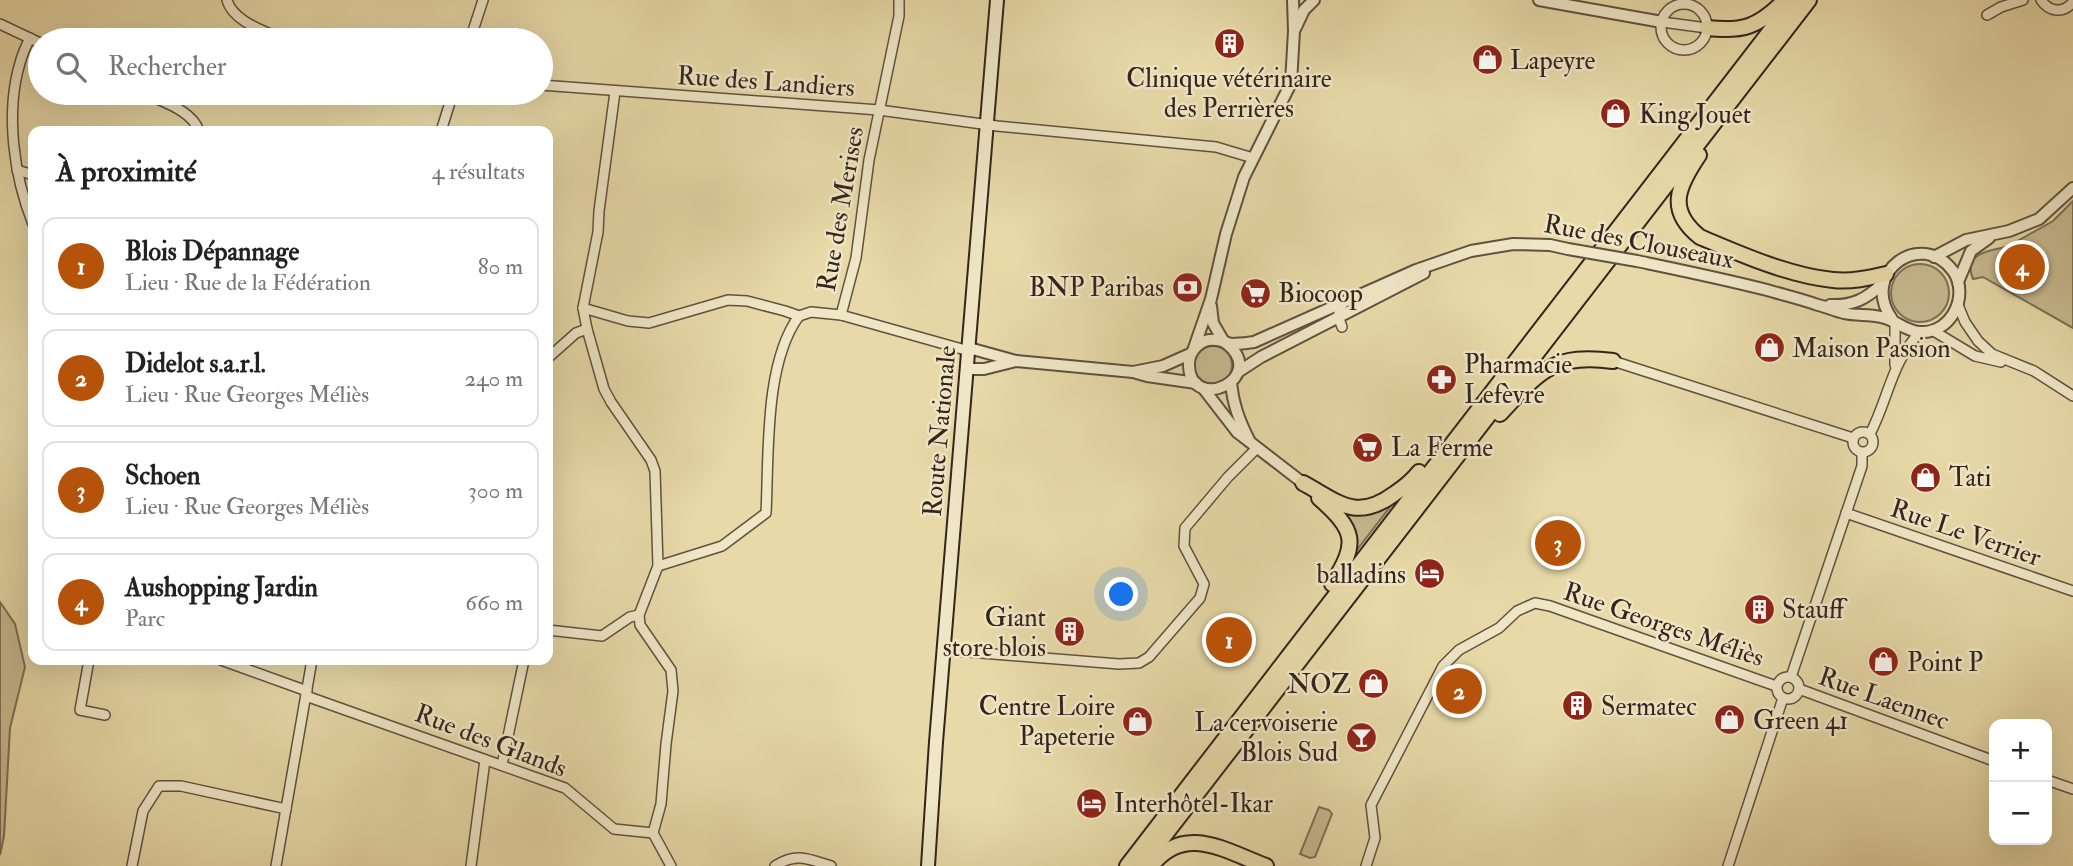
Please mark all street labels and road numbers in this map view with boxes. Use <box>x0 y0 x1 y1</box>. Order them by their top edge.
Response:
street label: Rue des Landiers <box>676 60 856 104</box>
street label: Rue des Merises <box>811 124 871 294</box>
street label: Rue des Clouseaux <box>1541 208 1737 276</box>
street label: Route Nationale <box>917 344 963 518</box>
street label: Rue Le Verrier <box>1886 492 2045 574</box>
street label: Rue Georges Méliès <box>1559 576 1768 674</box>
street label: Rue Laennec <box>1814 661 1953 737</box>
street label: Rue des Glands <box>410 697 571 785</box>

